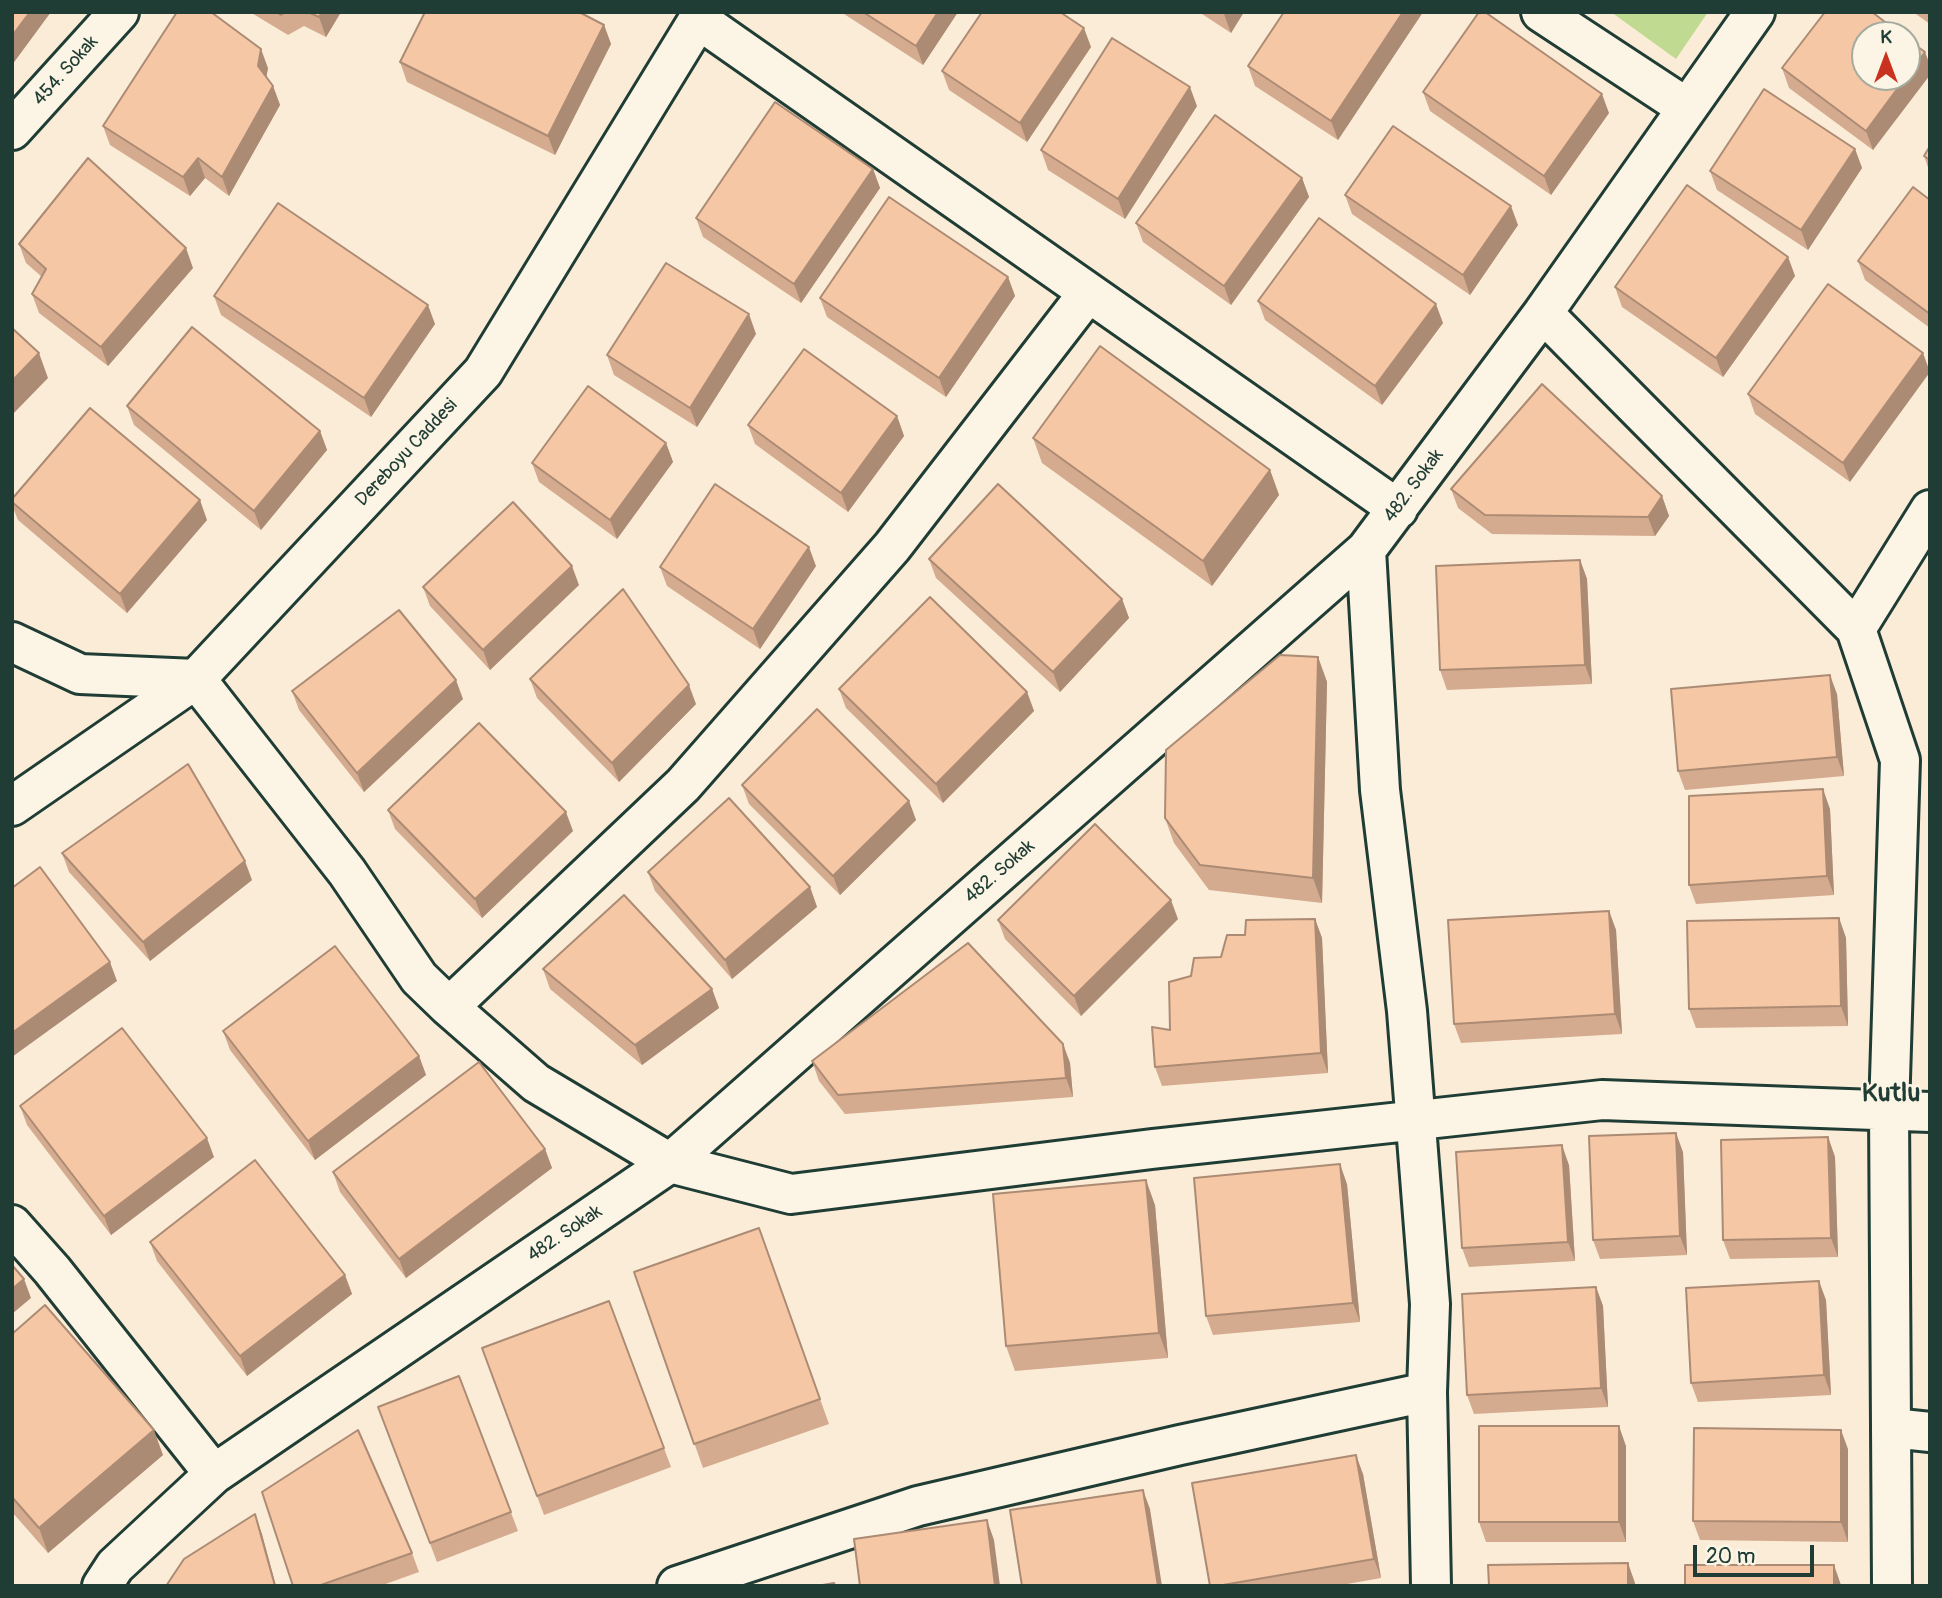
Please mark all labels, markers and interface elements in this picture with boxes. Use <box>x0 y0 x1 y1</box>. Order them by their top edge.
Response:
north arrow <box>1851 21 1921 91</box>
text: K <box>1880 25 1892 49</box>
street label: 454. Sokak <box>29 31 103 111</box>
street label: Dereboyu Caddesi <box>351 394 463 512</box>
street label: 482. Sokak <box>1379 445 1449 527</box>
street label: 482. Sokak <box>960 835 1040 909</box>
district label: Kutlu <box>1862 1078 1920 1110</box>
street label: 482. Sokak <box>523 1201 607 1267</box>
scale bar <box>1697 1532 1818 1576</box>
text: 20 m <box>1706 1543 1755 1570</box>

